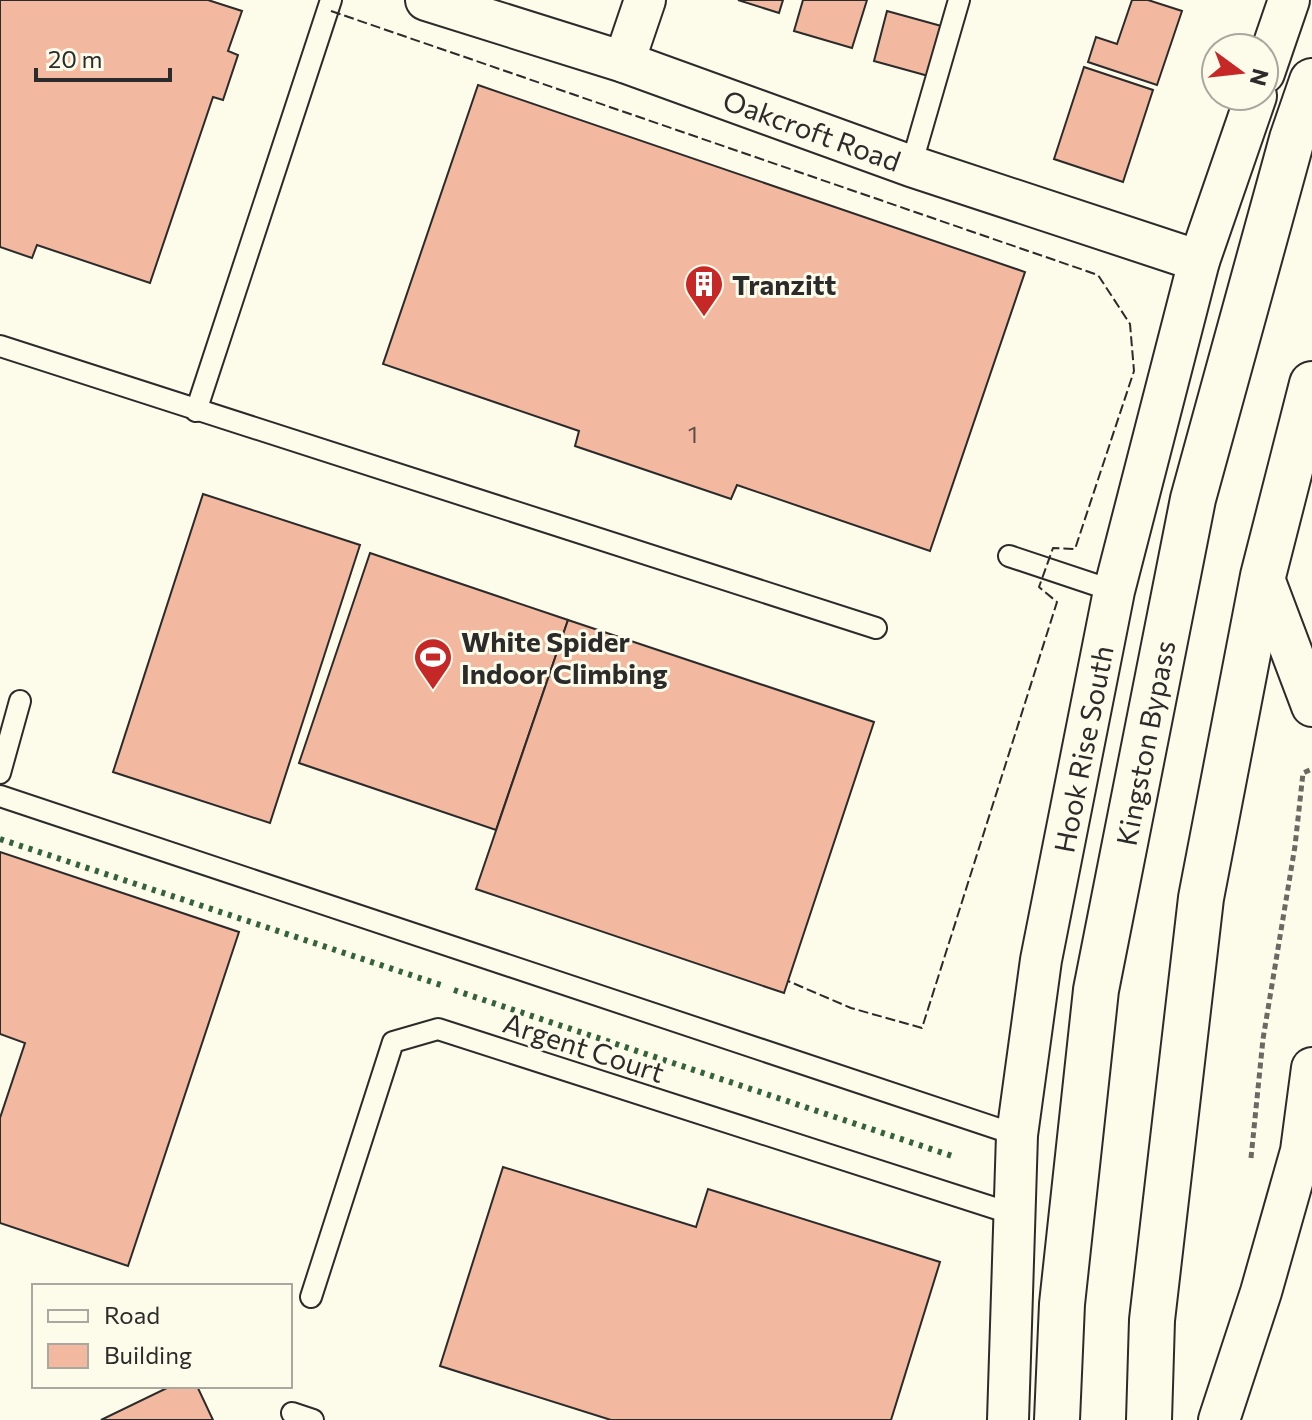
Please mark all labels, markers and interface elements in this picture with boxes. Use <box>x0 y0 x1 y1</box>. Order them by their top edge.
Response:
scale bar <box>36 32 170 82</box>
north arrow <box>1200 32 1280 112</box>
text: 20 m <box>48 44 102 73</box>
text: N <box>1245 66 1275 89</box>
street label: Oakcroft Road <box>719 82 905 178</box>
building icon: Tranzitt <box>683 263 725 318</box>
place label: Tranzitt <box>732 267 837 301</box>
house number: 1 <box>688 419 698 448</box>
place label: White Spider Indoor Climbing <box>461 624 668 690</box>
sports icon: White Spider Indoor Climbing <box>412 636 454 691</box>
street label: Kingston Bypass <box>1108 637 1182 849</box>
street label: Hook Rise South <box>1046 643 1120 855</box>
street label: Argent Court <box>499 1005 669 1089</box>
legend <box>32 1284 292 1388</box>
text: Road <box>104 1300 160 1329</box>
text: Building <box>104 1340 192 1369</box>

